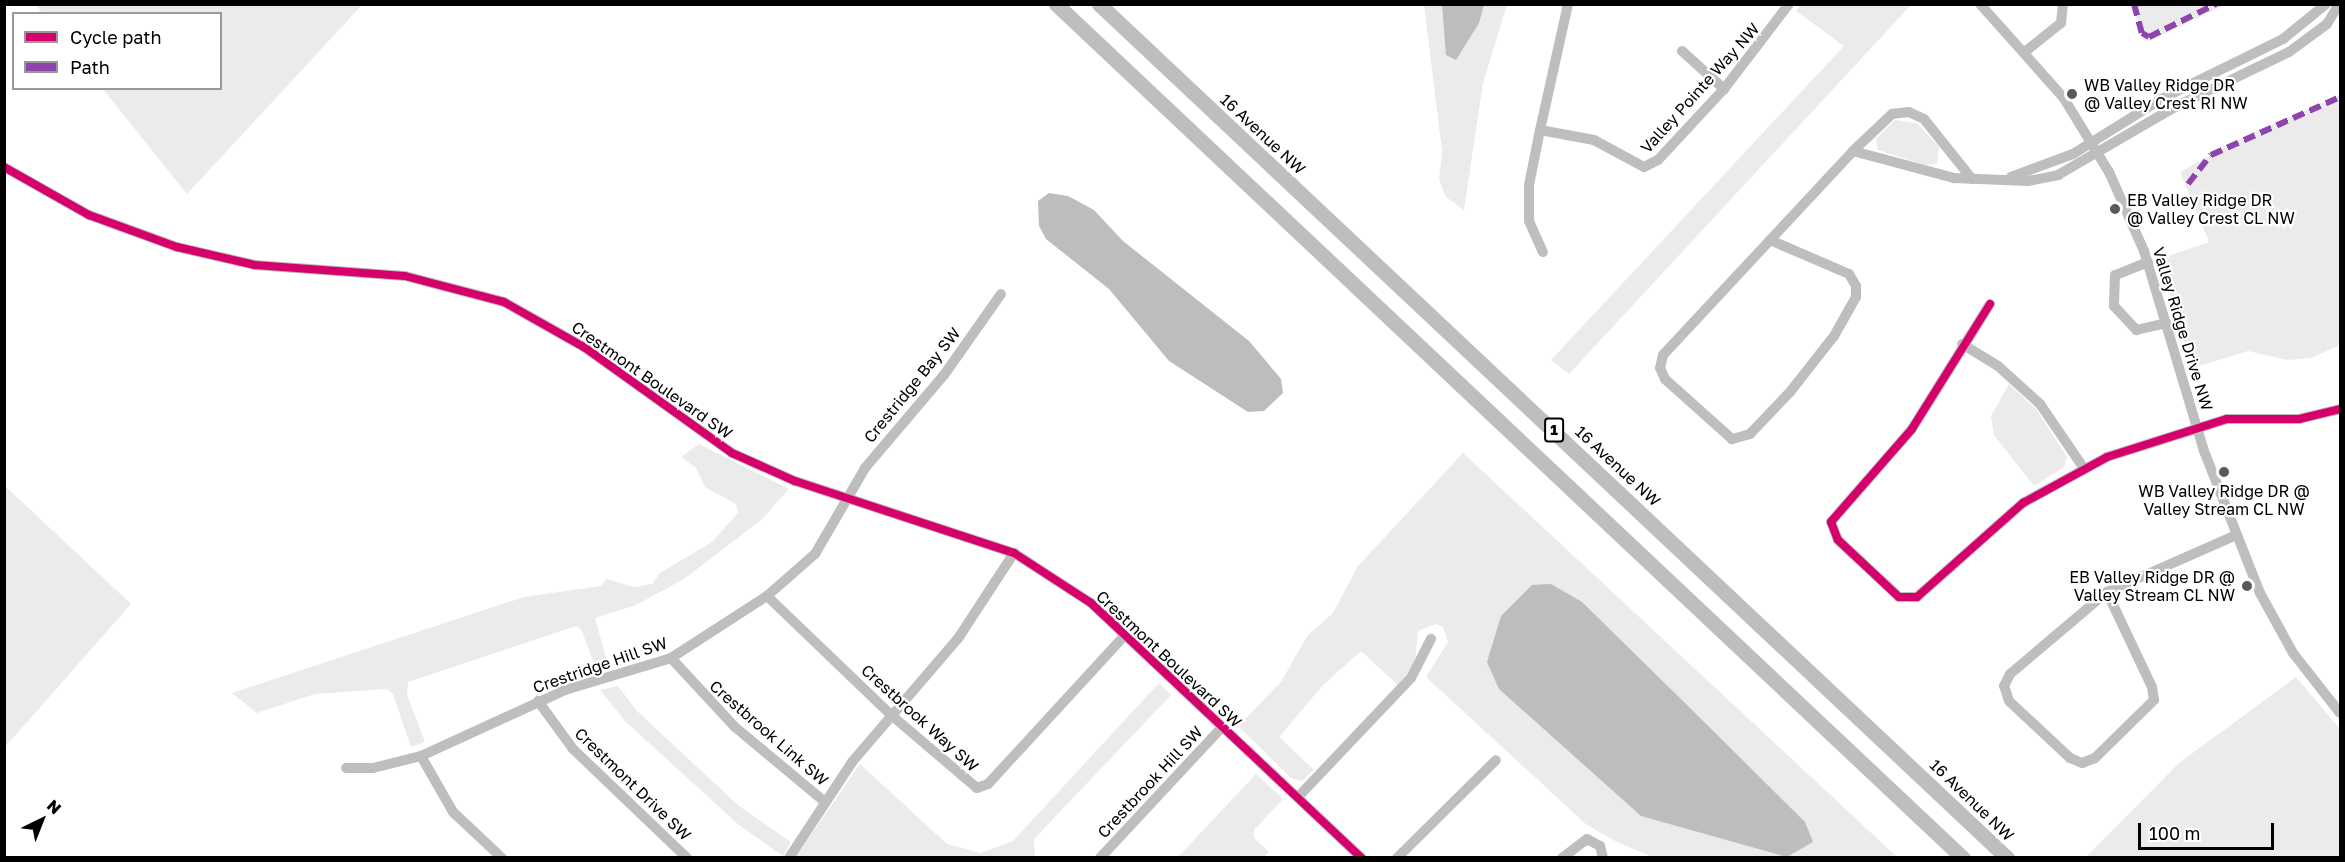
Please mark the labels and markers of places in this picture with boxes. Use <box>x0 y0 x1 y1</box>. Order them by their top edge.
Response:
place label: WB Valley Ridge DR @ Valley Crest RI NW <box>2084 75 2248 113</box>
marker: WB Valley Ridge DR @ Valley Crest RI NW <box>2065 87 2079 101</box>
place label: EB Valley Ridge DR @ Valley Crest CL NW <box>2127 190 2295 228</box>
marker: EB Valley Ridge DR @ Valley Crest CL NW <box>2108 202 2122 216</box>
marker: WB Valley Ridge DR @ Valley Stream CL NW <box>2217 465 2231 479</box>
place label: WB Valley Ridge DR @ Valley Stream CL NW <box>2138 481 2310 519</box>
place label: EB Valley Ridge DR @ Valley Stream CL NW <box>2069 567 2235 605</box>
marker: EB Valley Ridge DR @ Valley Stream CL NW <box>2240 579 2254 593</box>

